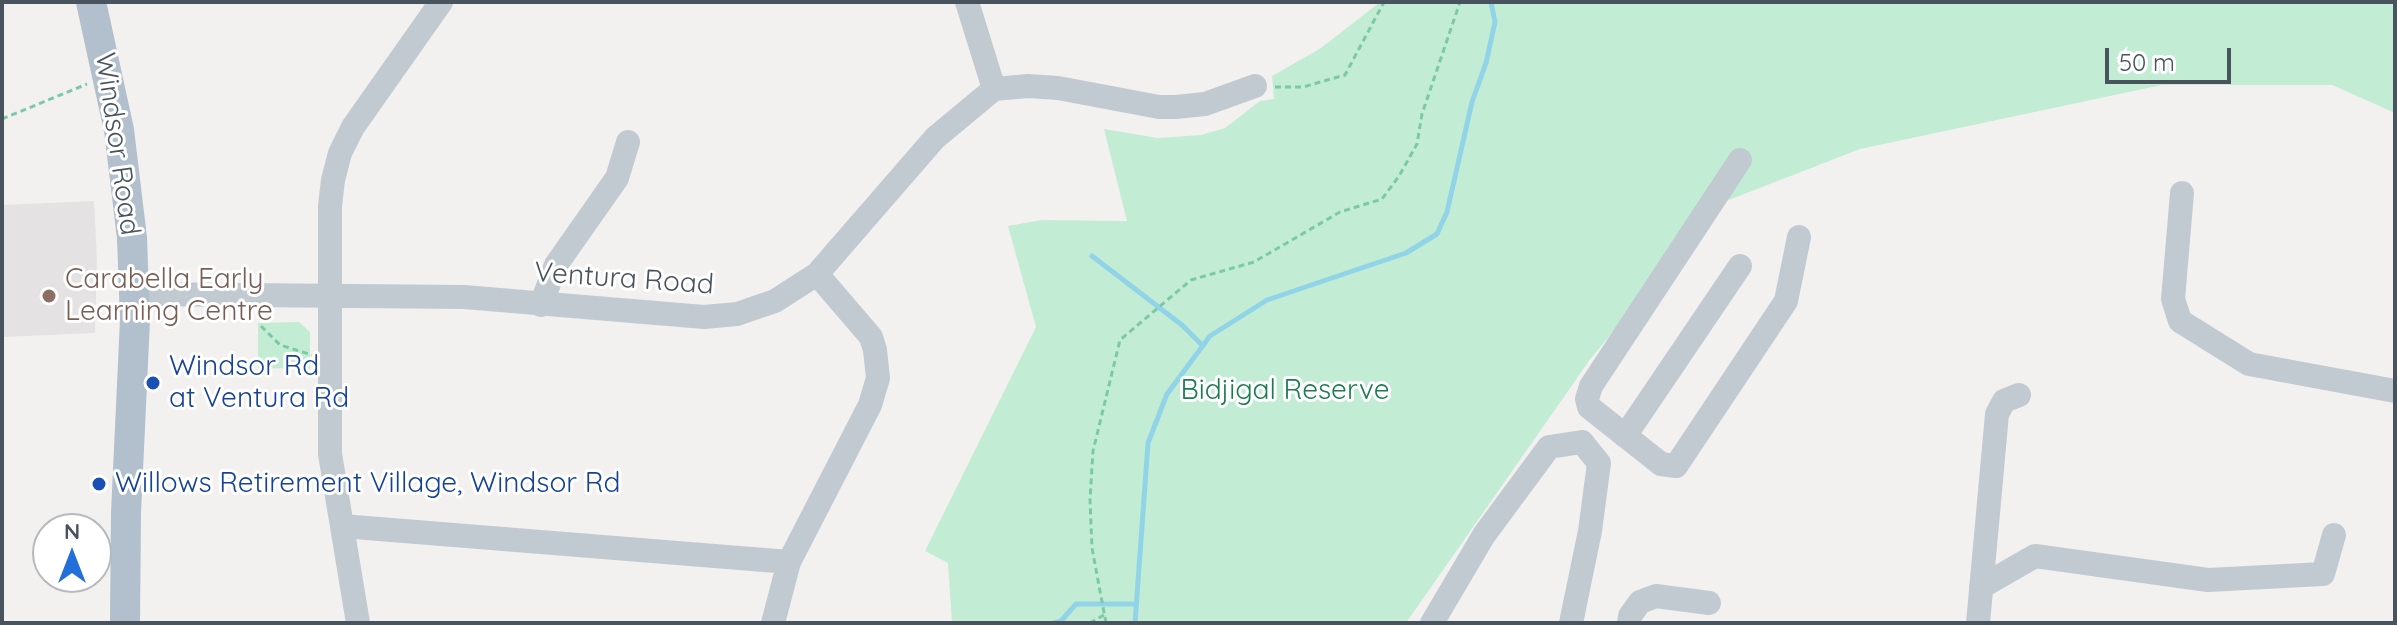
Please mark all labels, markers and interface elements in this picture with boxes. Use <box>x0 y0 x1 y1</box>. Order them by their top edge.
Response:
scale bar <box>2109 32 2235 82</box>
text: 50 m <box>2119 47 2175 77</box>
street label: Windsor Road <box>88 50 146 238</box>
street label: Ventura Road <box>533 256 715 302</box>
place label: Carabella Early Learning Centre <box>65 263 273 329</box>
marker: Carabella Early Learning Centre <box>40 287 58 305</box>
place label: Windsor Rd at Ventura Rd <box>169 350 349 416</box>
marker: Windsor Rd at Ventura Rd <box>144 374 162 392</box>
park label: Bidjigal Reserve <box>1180 374 1390 408</box>
place label: Willows Retirement Village, Windsor Rd <box>115 467 620 501</box>
marker: Willows Retirement Village, Windsor Rd <box>90 475 108 493</box>
north arrow <box>32 513 112 593</box>
text: N <box>64 517 80 545</box>

